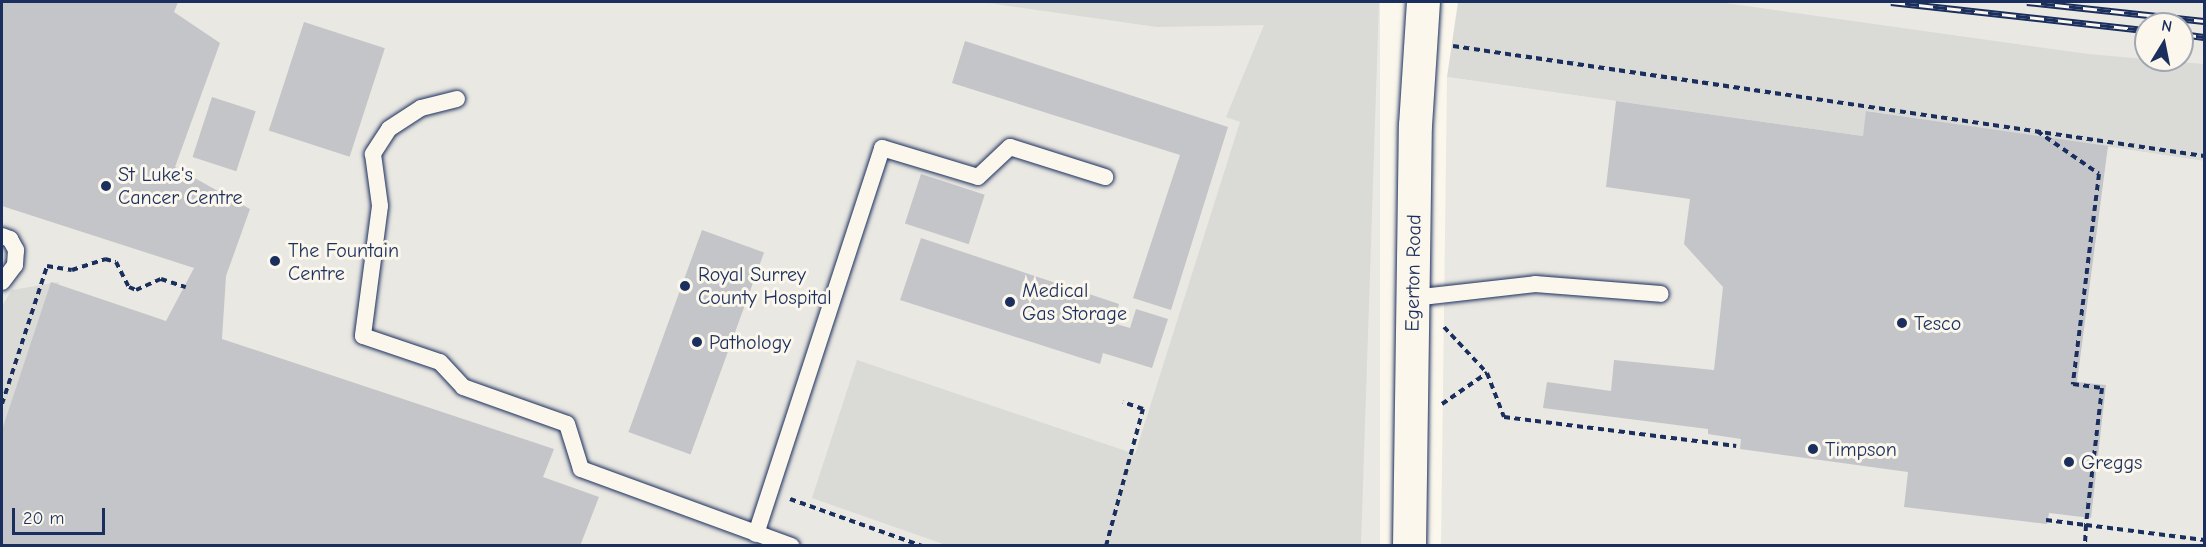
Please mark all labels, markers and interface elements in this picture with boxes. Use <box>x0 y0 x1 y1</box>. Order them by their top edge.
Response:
north arrow <box>2134 12 2194 72</box>
text: N <box>2160 16 2173 36</box>
place label: St Luke's Cancer Centre <box>118 162 243 209</box>
marker: St Luke's Cancer Centre <box>99 179 113 193</box>
street label: Egerton Road <box>1400 214 1426 332</box>
place label: The Fountain Centre <box>288 238 399 285</box>
marker: The Fountain Centre <box>266 252 284 270</box>
place label: Royal Surrey County Hospital <box>698 262 832 309</box>
marker: Royal Surrey County Hospital <box>676 277 694 295</box>
place label: Medical Gas Storage <box>1022 278 1127 325</box>
marker: Medical Gas Storage <box>1003 295 1017 309</box>
place label: Tesco <box>1914 311 1961 335</box>
marker: Tesco <box>1895 316 1909 330</box>
place label: Pathology <box>709 330 791 354</box>
marker: Pathology <box>690 335 704 349</box>
place label: Timpson <box>1825 437 1897 461</box>
marker: Timpson <box>1806 442 1820 456</box>
place label: Greggs <box>2081 450 2142 474</box>
marker: Greggs <box>2062 455 2076 469</box>
scale bar <box>15 496 108 534</box>
text: 20 m <box>23 508 64 529</box>

